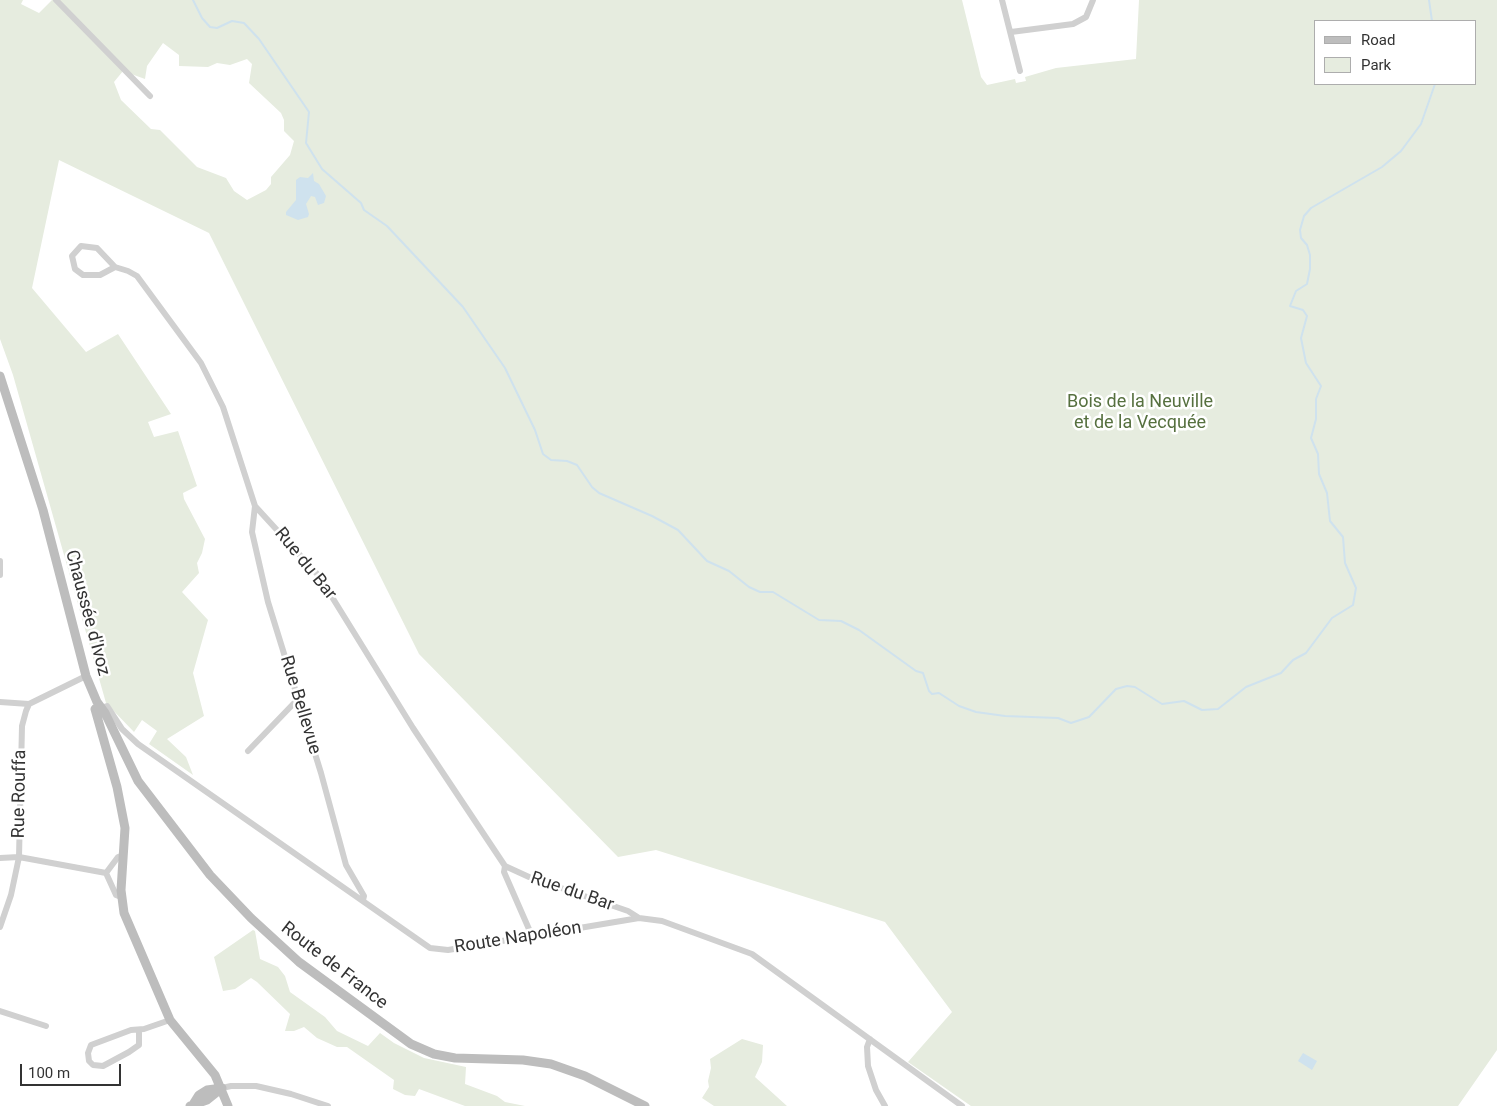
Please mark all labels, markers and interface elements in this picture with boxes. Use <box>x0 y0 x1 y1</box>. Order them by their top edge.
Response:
legend <box>1314 20 1477 85</box>
text: Road <box>1361 31 1395 49</box>
text: Park <box>1361 56 1391 74</box>
park label: Bois de la Neuville et de la Vecquée <box>1067 391 1213 434</box>
street label: Rue du Bar <box>269 524 341 604</box>
street label: Chaussée d'Ivoz <box>60 548 114 678</box>
street label: Rue Bellevue <box>275 653 325 757</box>
street label: Rue Rouffa <box>8 750 32 838</box>
street label: Rue du Bar <box>528 868 616 916</box>
street label: Route Napoléon <box>453 917 583 959</box>
street label: Route de France <box>276 918 392 1014</box>
scale bar <box>22 1054 124 1086</box>
text: 100 m <box>28 1064 70 1082</box>

